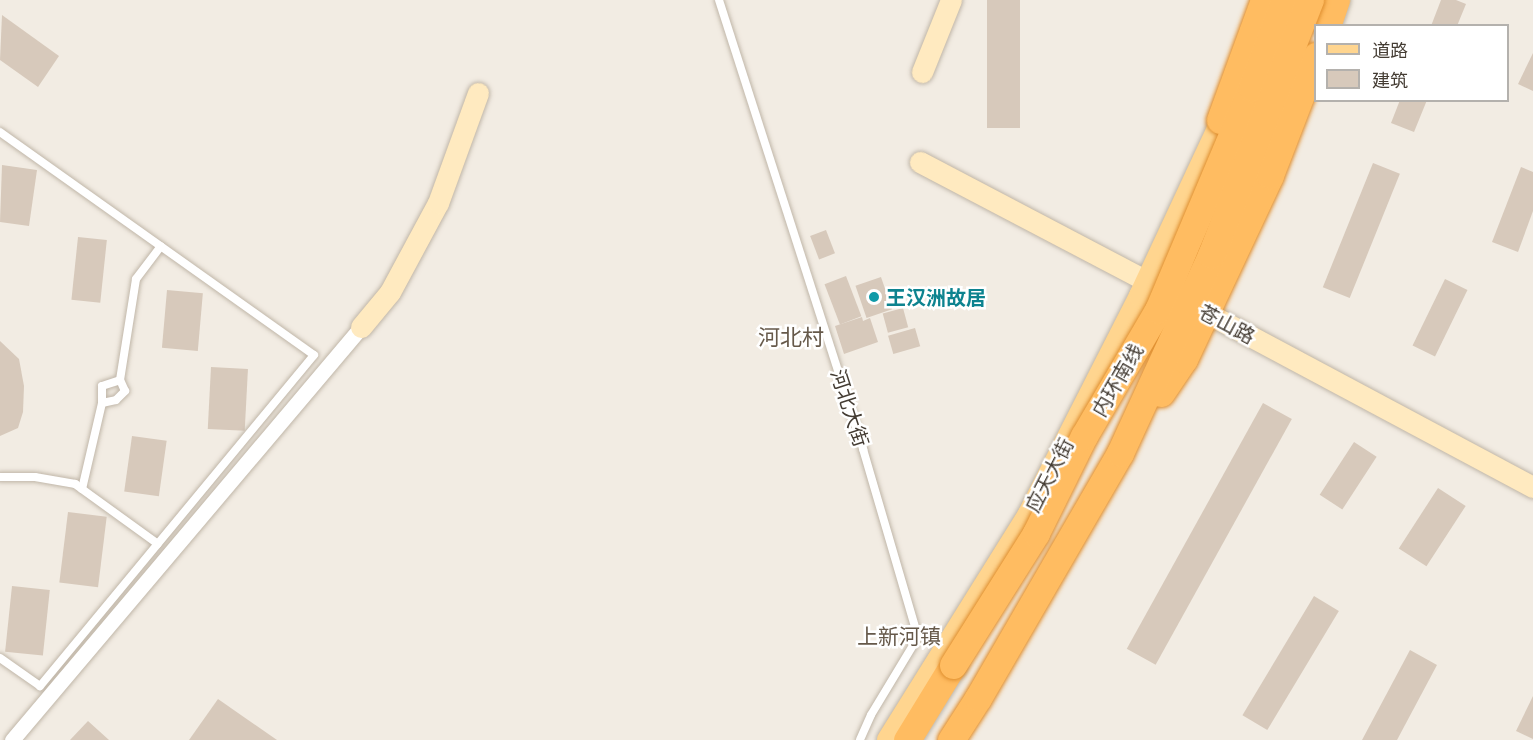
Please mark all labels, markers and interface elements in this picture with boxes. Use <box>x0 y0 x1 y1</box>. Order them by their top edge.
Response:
legend <box>1314 24 1509 102</box>
text: 道路 <box>1372 38 1408 62</box>
text: 建筑 <box>1372 68 1408 92</box>
place label: 王汉洲故居 <box>886 285 986 309</box>
marker: 王汉洲故居 <box>867 290 881 304</box>
street label: 苍山路 <box>1195 299 1259 349</box>
district label: 河北村 <box>758 324 824 350</box>
street label: 内环南线 <box>1087 339 1147 421</box>
street label: 河北大街 <box>826 366 874 450</box>
street label: 应天大街 <box>1020 434 1078 516</box>
district label: 上新河镇 <box>857 623 941 649</box>

